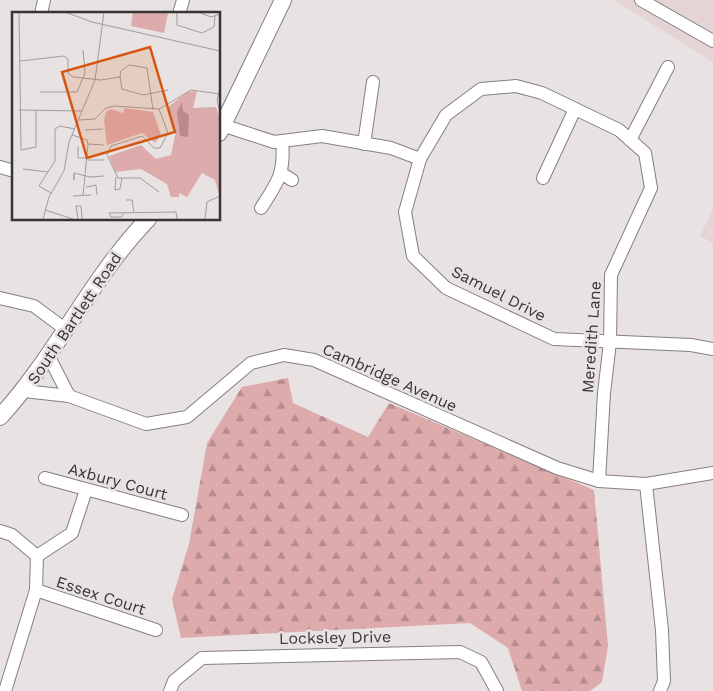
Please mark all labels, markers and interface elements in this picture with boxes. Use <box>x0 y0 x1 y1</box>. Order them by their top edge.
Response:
inset map <box>12 12 220 220</box>
street label: South Bartlett Road <box>23 249 126 388</box>
street label: Samuel Drive <box>449 262 549 325</box>
street label: Meredith Lane <box>578 280 605 394</box>
street label: Cambridge Avenue <box>320 339 460 416</box>
street label: Axbury Court <box>66 459 170 504</box>
street label: Essex Court <box>54 572 148 619</box>
street label: Locksley Drive <box>279 627 391 648</box>

